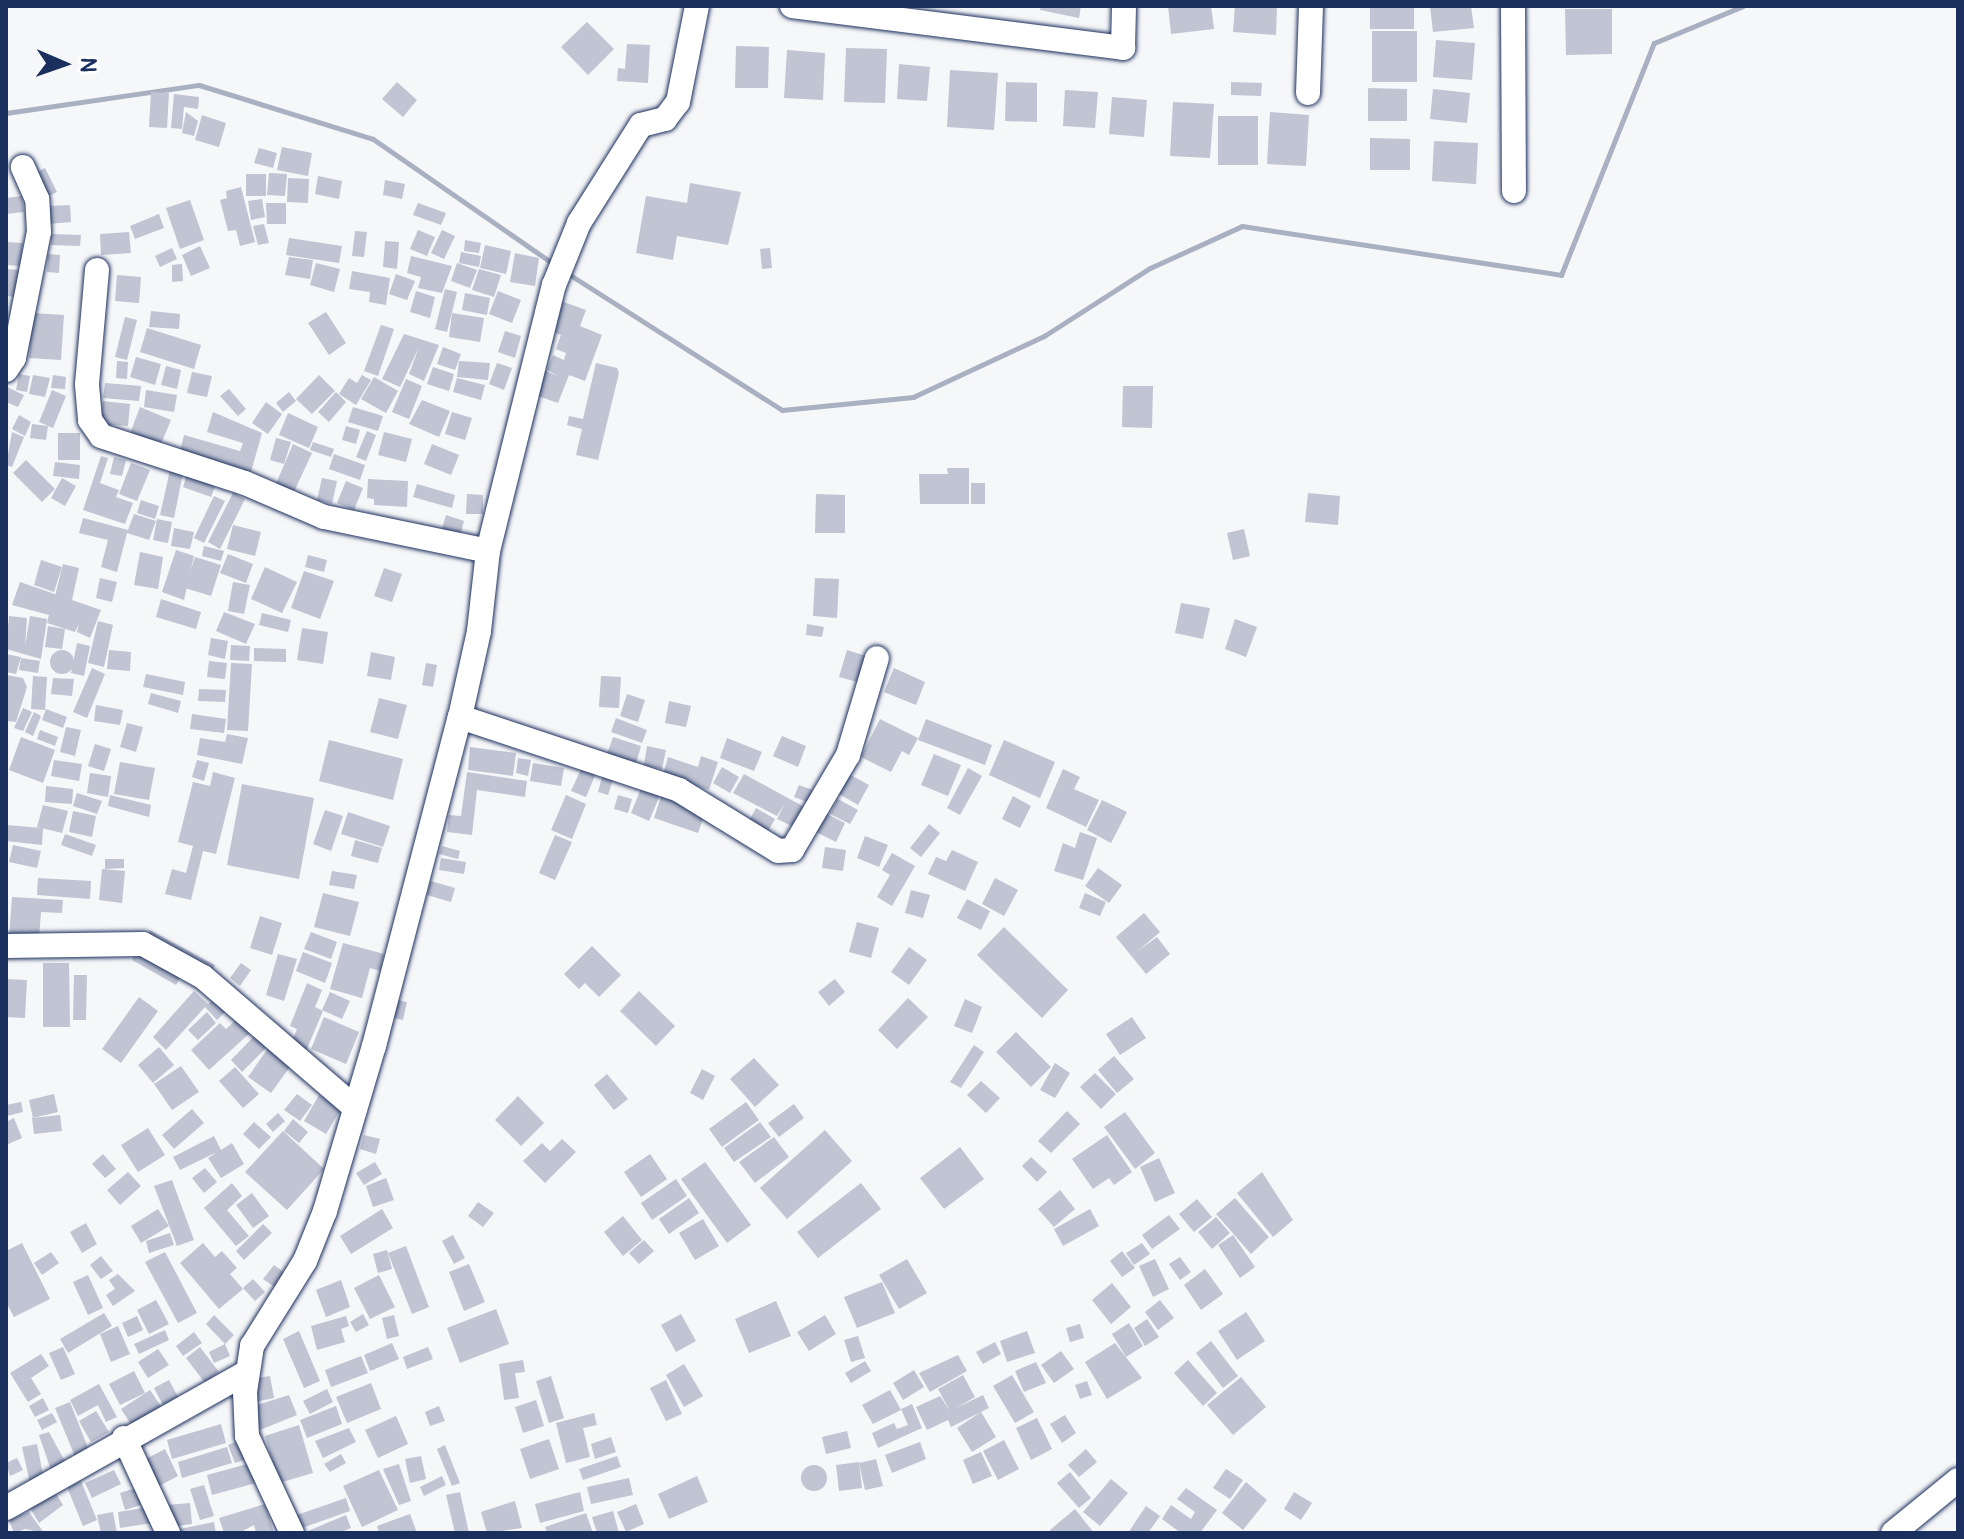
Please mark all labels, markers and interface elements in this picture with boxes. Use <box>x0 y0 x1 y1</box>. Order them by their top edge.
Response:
north arrow <box>24 24 104 104</box>
text: N <box>74 57 102 73</box>

